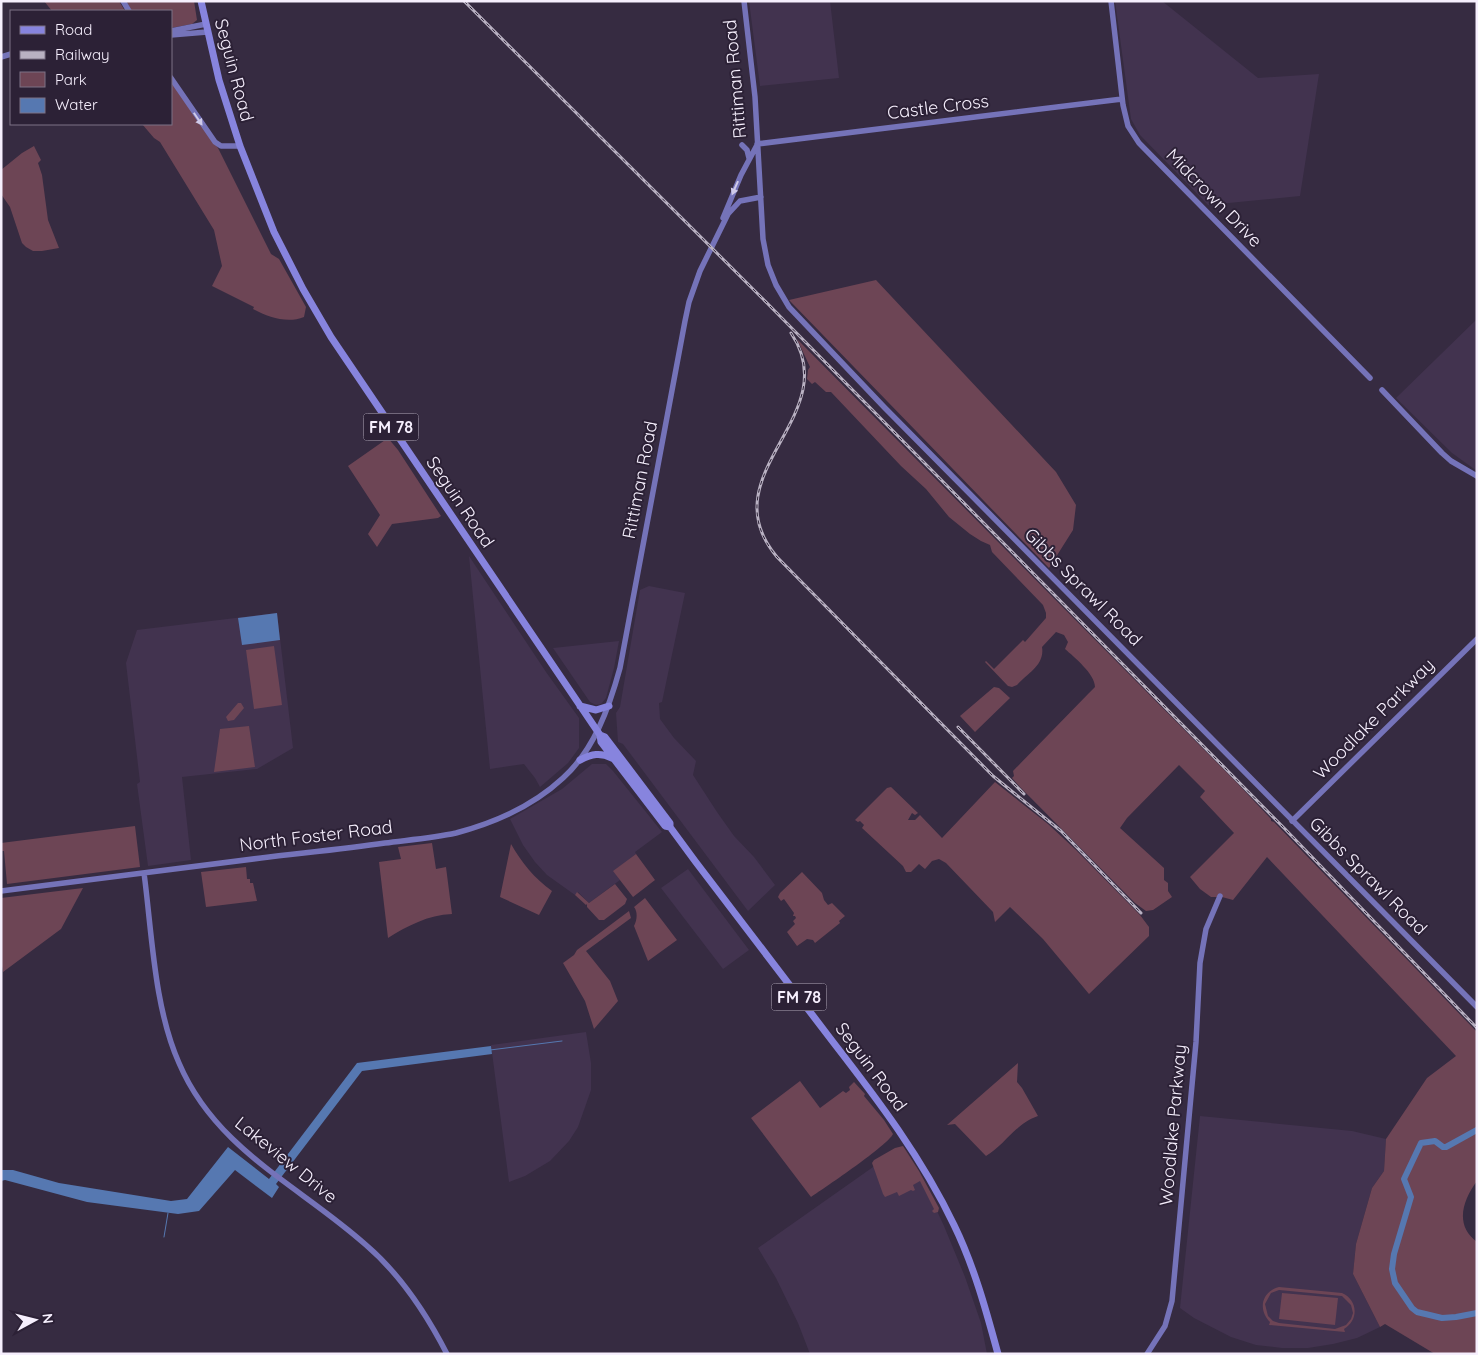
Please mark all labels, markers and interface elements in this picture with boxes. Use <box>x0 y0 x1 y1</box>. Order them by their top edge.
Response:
legend <box>10 10 172 125</box>
street label: Seguin Road <box>210 16 259 124</box>
street label: Rittiman Road <box>718 19 751 139</box>
text: Road <box>55 20 92 39</box>
text: Railway <box>55 45 110 64</box>
text: Park <box>55 70 87 89</box>
street label: Castle Cross <box>886 89 990 124</box>
text: Water <box>55 95 98 114</box>
one-way arrow <box>193 112 203 125</box>
street label: Midcrown Drive <box>1161 143 1267 252</box>
one-way arrow <box>731 181 739 195</box>
road number: FM 78 <box>364 414 418 441</box>
street label: Rittiman Road <box>617 419 662 541</box>
street label: Seguin Road <box>421 452 499 552</box>
street label: Gibbs Sprawl Road <box>1020 523 1147 650</box>
street label: Woodlake Parkway <box>1308 653 1439 784</box>
street label: Gibbs Sprawl Road <box>1305 812 1432 939</box>
street label: North Foster Road <box>238 815 394 856</box>
road number: FM 78 <box>772 984 826 1010</box>
street label: Seguin Road <box>831 1018 912 1116</box>
street label: Woodlake Parkway <box>1154 1043 1191 1207</box>
street label: Lakeview Drive <box>230 1111 342 1208</box>
north arrow <box>10 1295 60 1345</box>
text: N <box>38 1312 57 1325</box>

